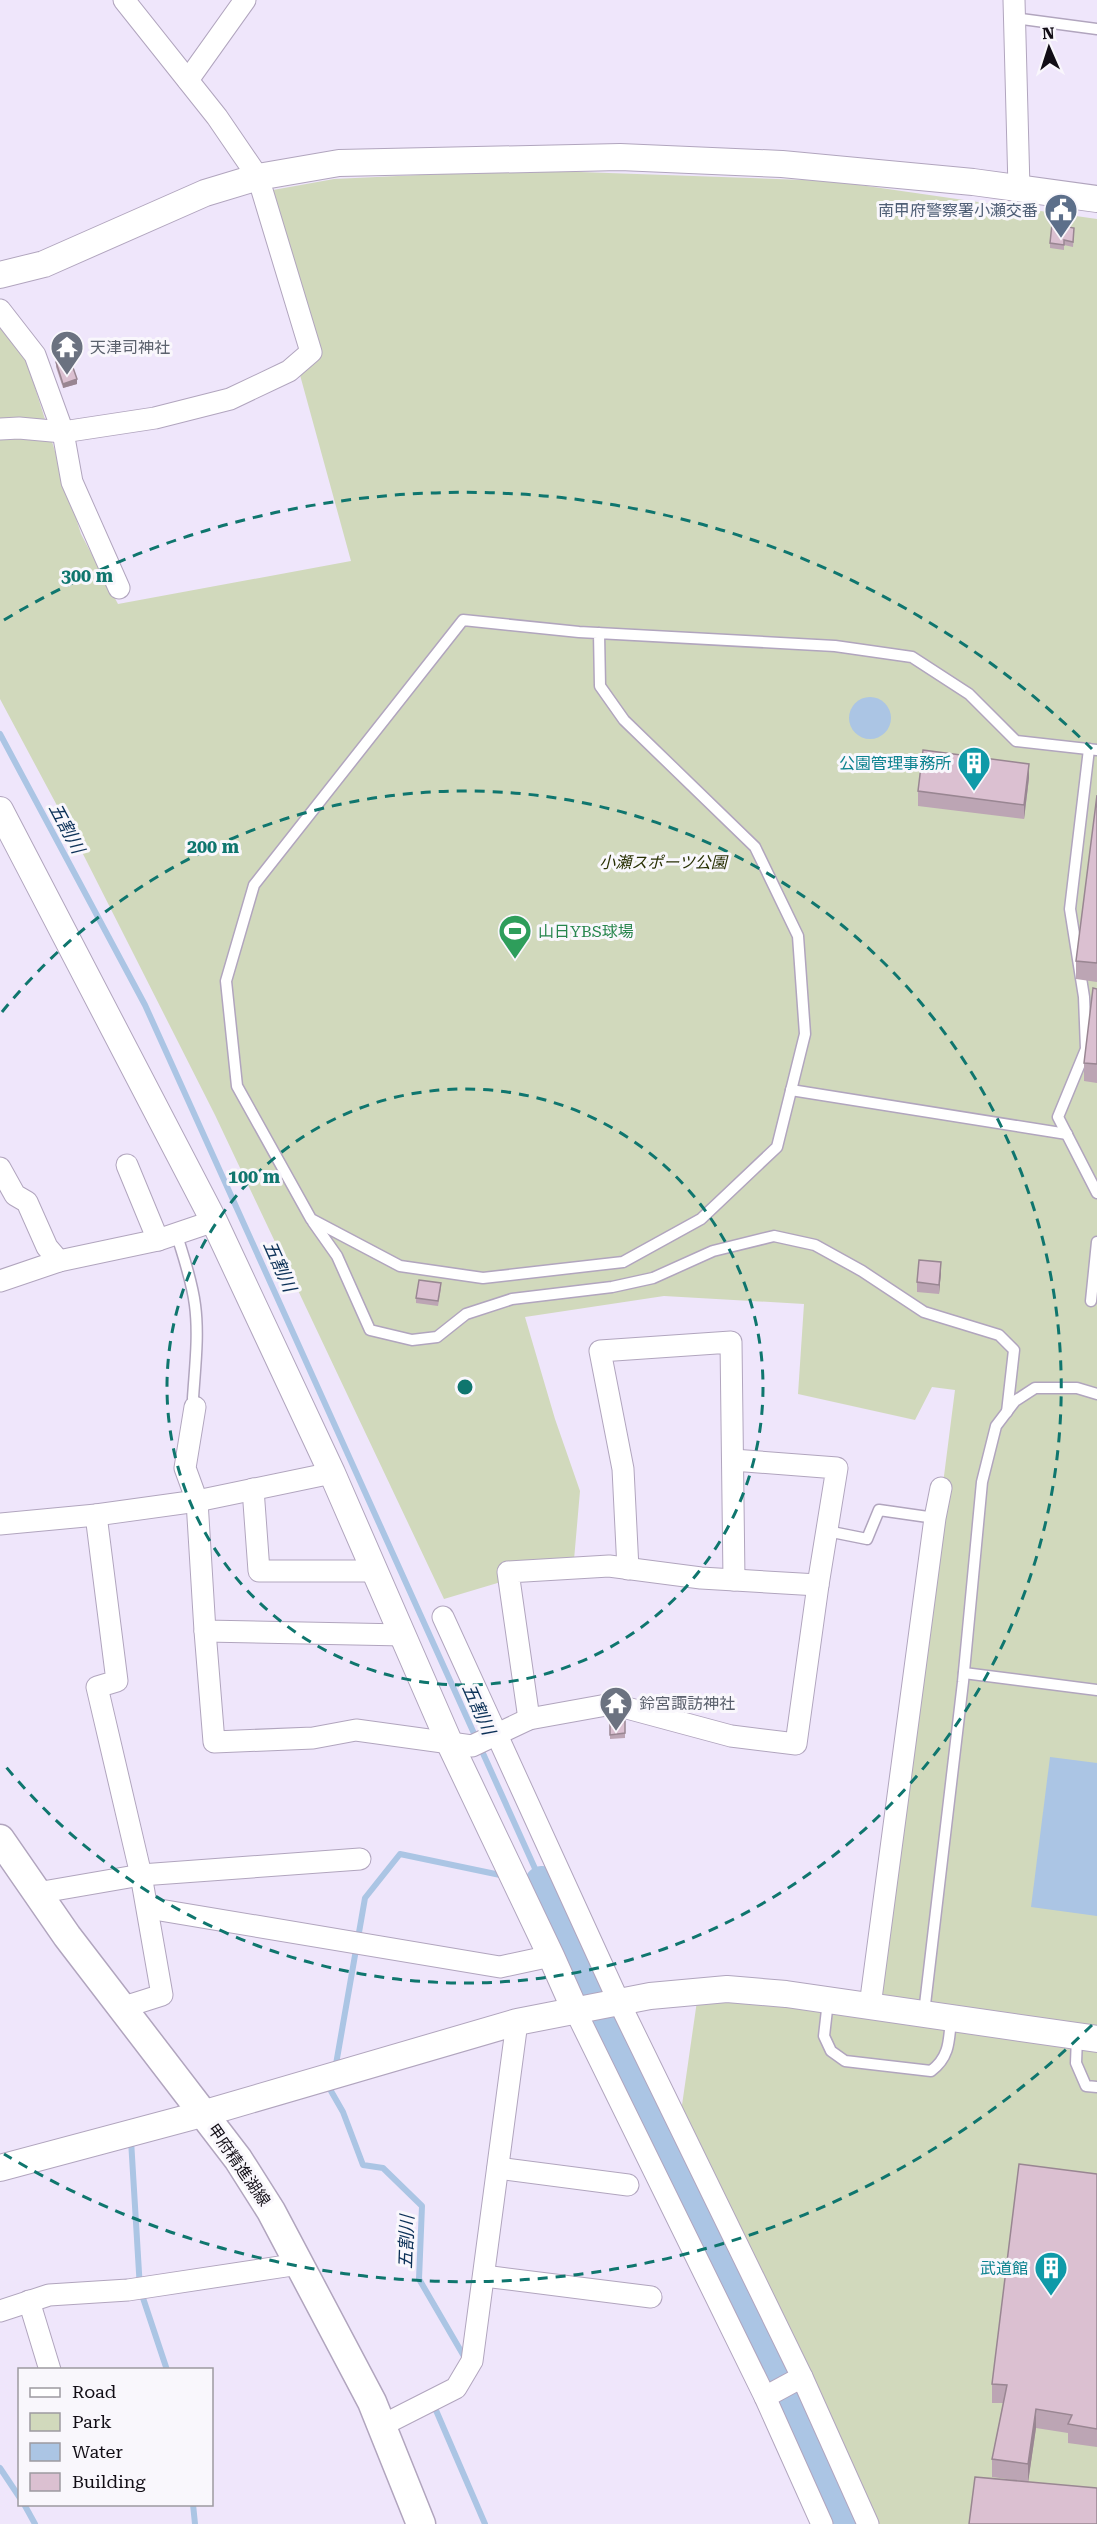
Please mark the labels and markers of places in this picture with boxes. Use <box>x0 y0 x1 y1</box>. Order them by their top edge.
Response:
public building icon: 南甲府警察署小瀬交番 <box>1043 192 1079 239</box>
place label: 南甲府警察署小瀬交番 <box>878 201 1038 220</box>
temple icon: 天津司神社 <box>49 329 85 376</box>
place label: 天津司神社 <box>90 338 170 357</box>
building icon: 公園管理事務所 <box>956 745 992 792</box>
place label: 公園管理事務所 <box>839 754 951 773</box>
sports icon: 山日YBS球場 <box>497 913 533 960</box>
place label: 山日YBS球場 <box>538 922 634 941</box>
centre of rings <box>455 1377 475 1397</box>
temple icon: 鈴宮諏訪神社 <box>598 1685 634 1732</box>
place label: 鈴宮諏訪神社 <box>639 1694 735 1713</box>
building icon: 武道館 <box>1033 2250 1069 2297</box>
place label: 武道館 <box>980 2259 1028 2278</box>

